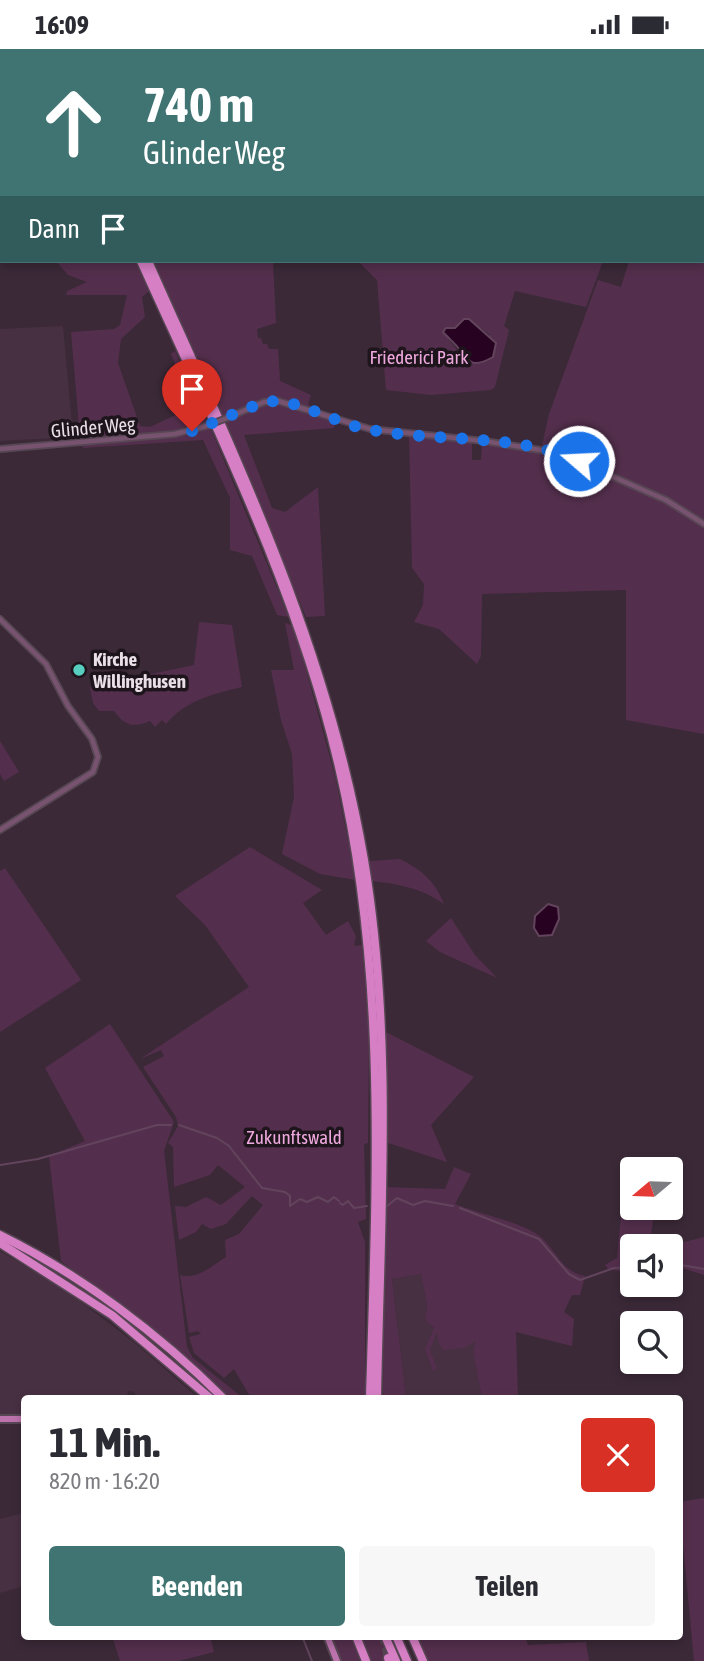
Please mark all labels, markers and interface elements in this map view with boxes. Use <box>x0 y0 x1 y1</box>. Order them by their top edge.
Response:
text: 16:09 <box>35 10 89 40</box>
text: 740 m <box>143 76 254 132</box>
icon: ahead <box>28 77 119 168</box>
text: Glinder Weg <box>143 134 285 171</box>
icon: arrive <box>94 210 132 248</box>
text: Dann <box>28 214 80 244</box>
park label: Friederici Park <box>369 346 469 368</box>
pin <box>162 359 222 431</box>
icon: arrive <box>173 370 211 408</box>
street label: Glinder Weg <box>50 412 137 442</box>
position arrow <box>542 424 616 498</box>
place label: Kirche Willinghusen <box>92 648 186 692</box>
marker: Kirche Willinghusen <box>71 662 87 678</box>
park label: Zukunftswald <box>246 1126 342 1148</box>
north arrow <box>620 1157 682 1220</box>
map controls <box>620 1157 683 1374</box>
button: sound <box>620 1234 683 1297</box>
button: search <box>620 1311 683 1374</box>
text: 11 Min. <box>49 1418 160 1466</box>
button: close <box>581 1418 655 1492</box>
text: 820 m · 16:20 <box>49 1468 160 1494</box>
button: Beenden <box>49 1546 345 1626</box>
button: Teilen <box>359 1546 655 1626</box>

